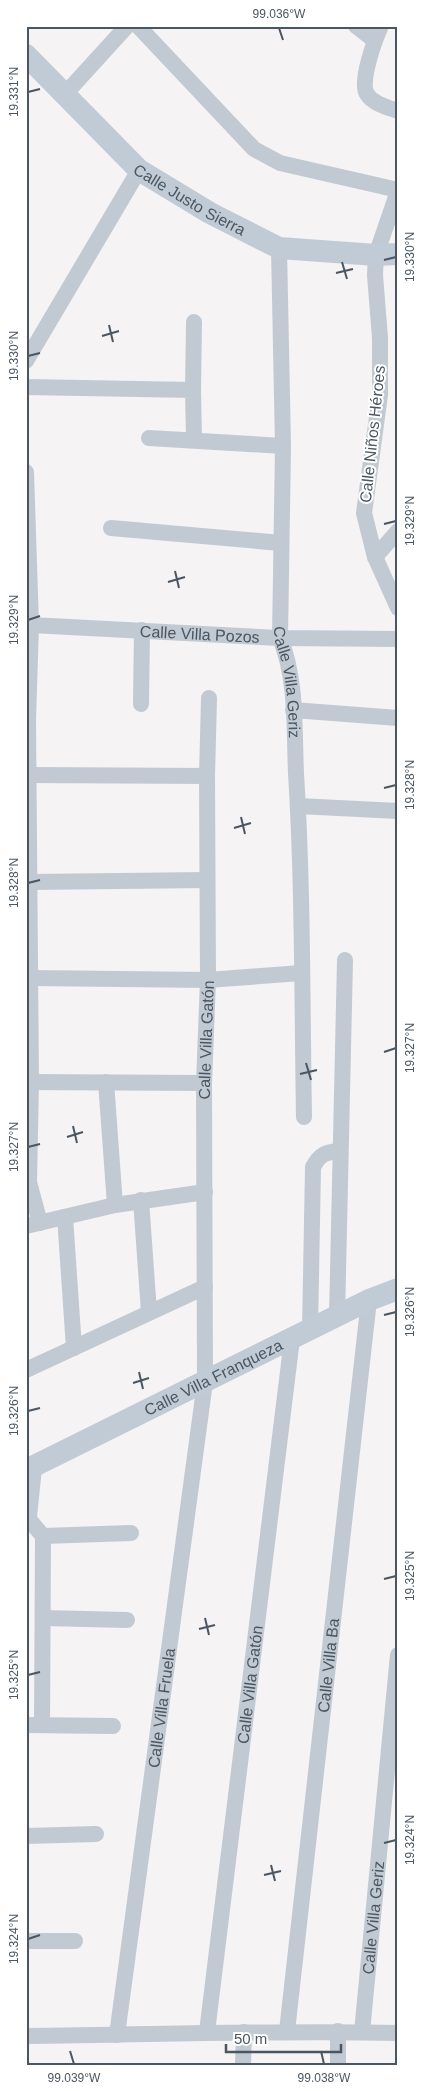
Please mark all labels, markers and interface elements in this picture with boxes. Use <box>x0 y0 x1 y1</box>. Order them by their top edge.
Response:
text: 99.036°W <box>253 7 306 21</box>
text: 19.331°N <box>7 67 21 117</box>
street label: Calle Justo Sierra <box>131 161 248 239</box>
text: 19.330°N <box>403 232 417 282</box>
text: 19.330°N <box>7 331 21 381</box>
street label: Calle Niños Héroes <box>357 365 388 503</box>
text: 19.329°N <box>403 496 417 546</box>
text: 19.329°N <box>7 595 21 645</box>
street label: Calle Villa Pozos <box>139 623 260 646</box>
street label: Calle Villa Geriz <box>271 626 303 738</box>
text: 19.328°N <box>403 760 417 810</box>
text: 19.328°N <box>7 858 21 908</box>
street label: Calle Villa Gatón <box>196 980 217 1099</box>
text: 19.327°N <box>403 1023 417 1073</box>
text: 19.327°N <box>7 1122 21 1172</box>
text: 19.326°N <box>403 1287 417 1337</box>
street label: Calle Villa Franqueza <box>142 1336 285 1419</box>
text: 19.326°N <box>7 1386 21 1436</box>
text: 19.325°N <box>403 1551 417 1601</box>
street label: Calle Villa Ba <box>315 1617 342 1713</box>
street label: Calle Villa Gatón <box>234 1625 266 1745</box>
street label: Calle Villa Fruela <box>145 1647 178 1769</box>
text: 19.325°N <box>7 1650 21 1700</box>
text: 19.324°N <box>403 1815 417 1865</box>
street label: Calle Villa Geriz <box>360 1860 387 1975</box>
text: 19.324°N <box>7 1914 21 1964</box>
scale bar <box>226 2021 342 2053</box>
text: 50 m <box>234 2030 267 2047</box>
text: 99.039°W <box>48 2071 101 2085</box>
text: 99.038°W <box>298 2071 351 2085</box>

